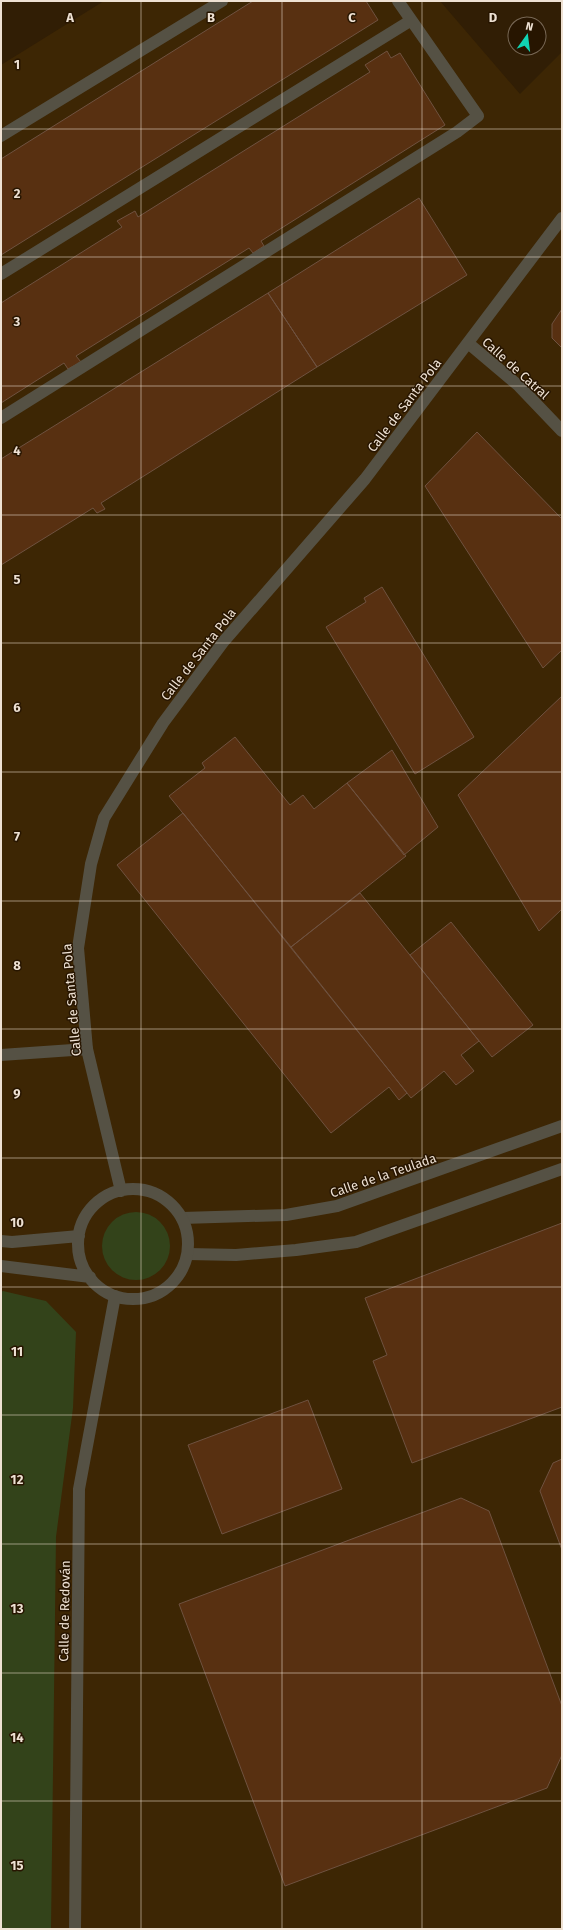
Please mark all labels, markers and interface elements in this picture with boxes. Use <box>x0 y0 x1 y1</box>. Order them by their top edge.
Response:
text: A <box>65 10 74 25</box>
text: B <box>207 10 215 25</box>
text: C <box>348 10 356 25</box>
text: D <box>489 10 498 25</box>
north arrow <box>507 16 547 56</box>
text: N <box>524 20 534 34</box>
text: 1 <box>14 57 20 72</box>
text: 2 <box>14 186 21 201</box>
text: 3 <box>13 314 21 329</box>
street label: Calle de Catral <box>479 334 552 402</box>
street label: Calle de Santa Pola <box>364 356 444 455</box>
text: 4 <box>13 443 21 458</box>
text: 5 <box>14 572 21 587</box>
street label: Calle de Santa Pola <box>158 605 239 703</box>
text: 6 <box>13 700 21 715</box>
text: 7 <box>14 829 20 844</box>
street label: Calle de Santa Pola <box>59 943 84 1057</box>
text: 8 <box>13 958 21 973</box>
text: 9 <box>13 1086 21 1101</box>
street label: Calle de la Teulada <box>328 1150 438 1201</box>
text: 10 <box>10 1215 24 1230</box>
text: 11 <box>11 1344 23 1359</box>
text: 12 <box>11 1472 24 1487</box>
street label: Calle de Redován <box>56 1560 73 1662</box>
text: 13 <box>11 1601 24 1616</box>
text: 14 <box>10 1730 24 1745</box>
text: 15 <box>10 1858 24 1873</box>

